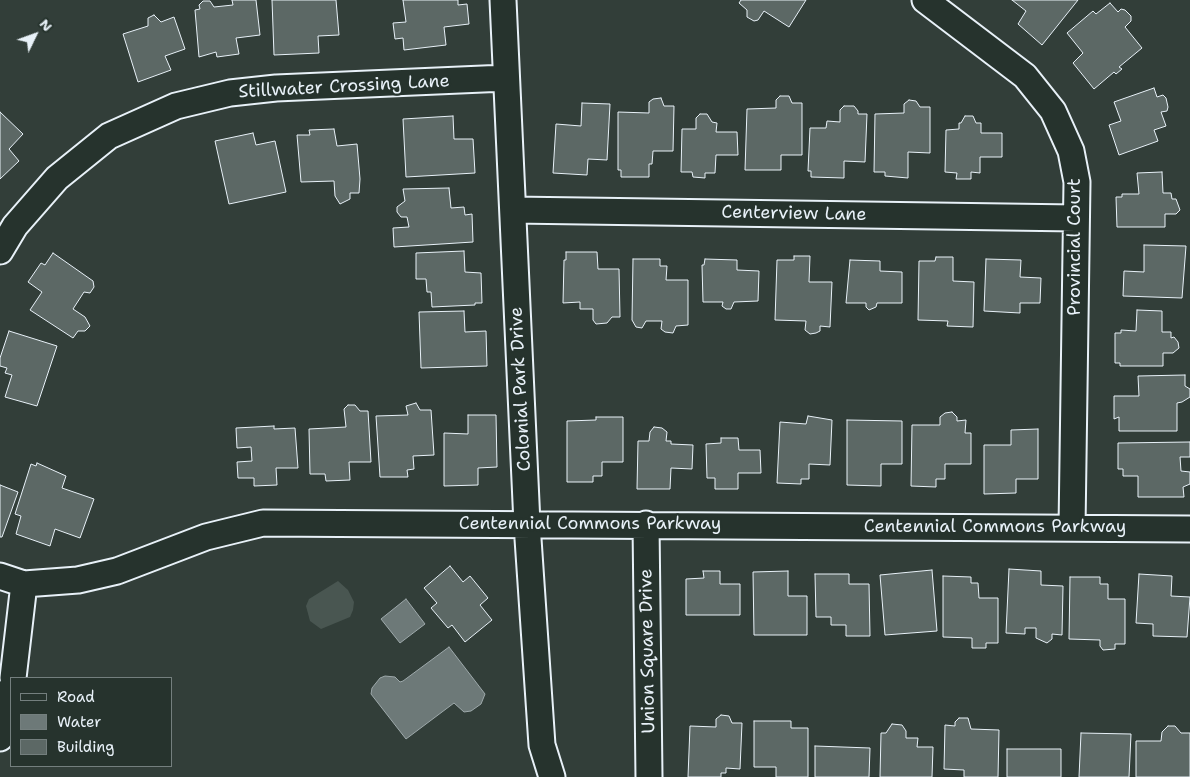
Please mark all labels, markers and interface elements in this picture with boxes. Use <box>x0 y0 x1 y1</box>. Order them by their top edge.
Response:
north arrow <box>10 10 60 60</box>
text: N <box>36 15 57 35</box>
street label: Stillwater Crossing Lane <box>238 71 450 103</box>
street label: Provincial Court <box>1064 178 1086 316</box>
street label: Centerview Lane <box>721 202 867 226</box>
street label: Colonial Park Drive <box>506 306 536 472</box>
street label: Centennial Commons Parkway <box>459 513 721 535</box>
street label: Centennial Commons Parkway <box>864 516 1126 538</box>
street label: Union Square Drive <box>636 568 660 734</box>
legend <box>10 677 172 767</box>
text: Road <box>57 687 95 707</box>
text: Water <box>57 712 101 732</box>
text: Building <box>57 737 114 757</box>

